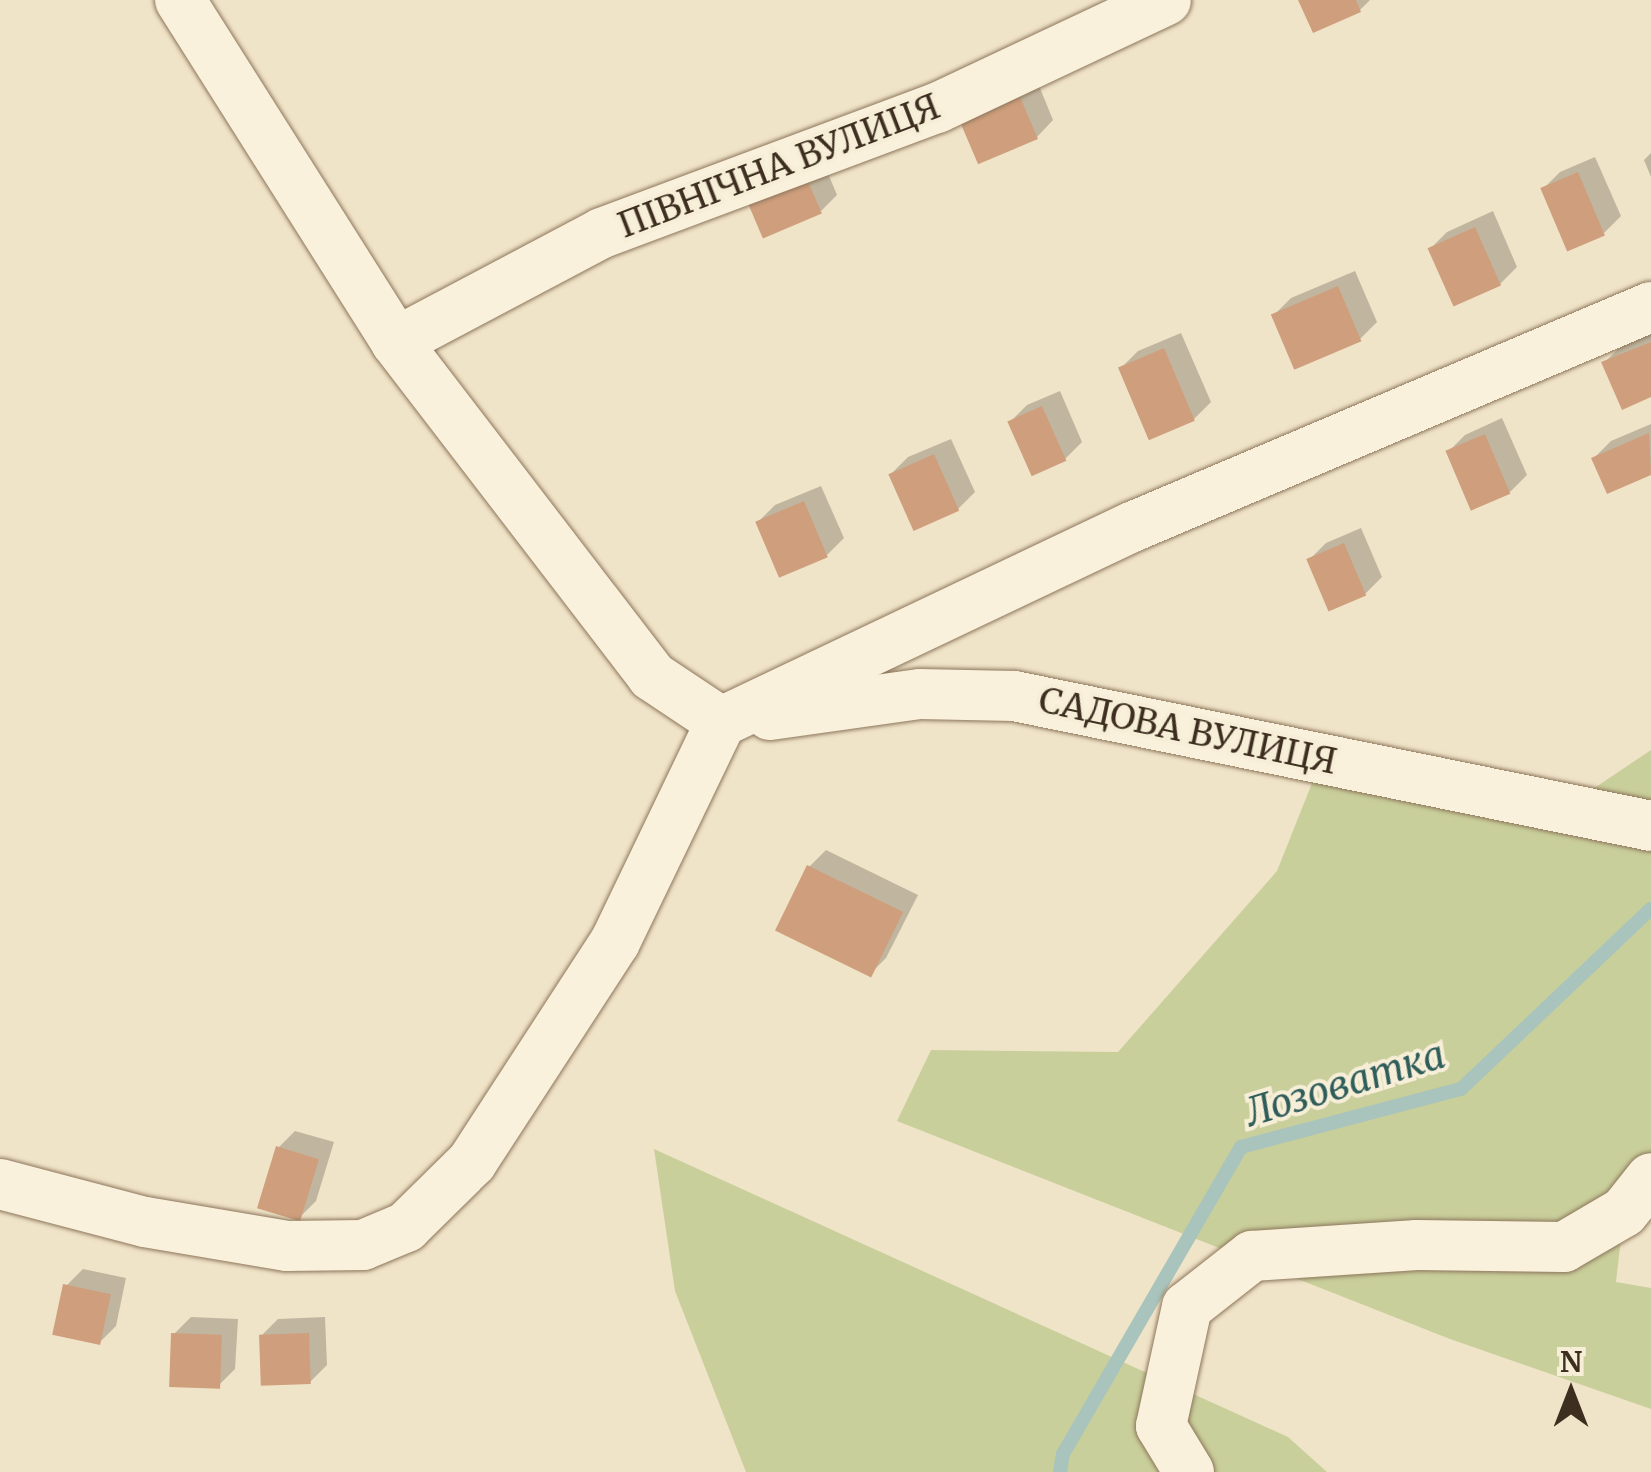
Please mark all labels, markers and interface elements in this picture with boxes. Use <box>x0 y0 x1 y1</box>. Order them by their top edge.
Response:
street label: ПІВНІЧНА ВУЛИЦЯ <box>612 85 946 247</box>
street label: САДОВА ВУЛИЦЯ <box>1035 679 1341 783</box>
water label: Лозоватка <box>1240 1032 1450 1136</box>
north arrow <box>1521 1342 1621 1442</box>
text: N <box>1560 1344 1582 1380</box>

